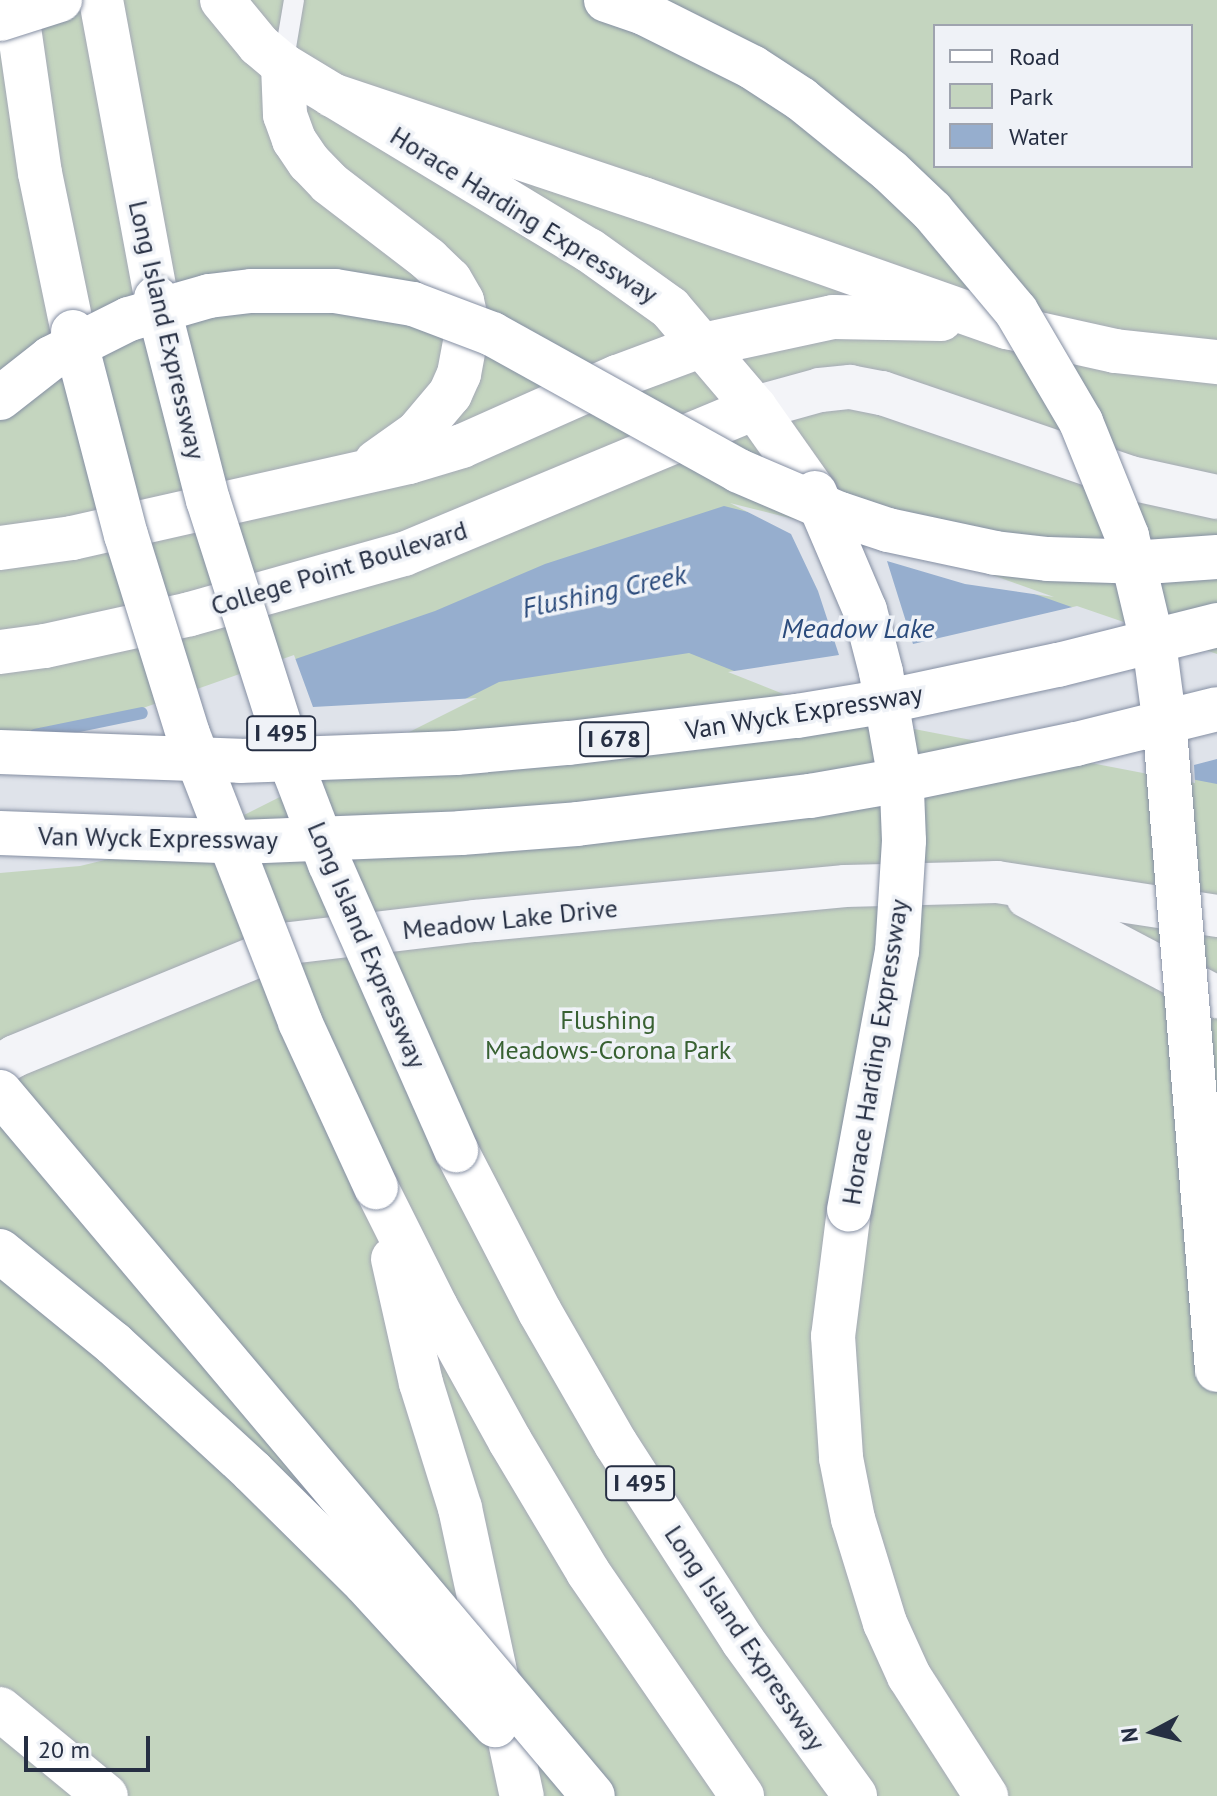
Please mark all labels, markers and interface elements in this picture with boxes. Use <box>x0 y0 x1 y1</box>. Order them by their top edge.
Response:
legend <box>933 24 1193 168</box>
text: Road <box>1009 41 1060 72</box>
text: Park <box>1009 81 1053 112</box>
street label: Horace Harding Expressway <box>385 120 663 310</box>
text: Water <box>1009 121 1068 152</box>
street label: Long Island Expressway <box>122 198 212 462</box>
street label: College Point Boulevard <box>207 514 471 622</box>
water label: Flushing Creek <box>519 557 689 625</box>
water label: Meadow Lake <box>781 611 935 645</box>
street label: Van Wyck Expressway <box>683 678 925 746</box>
road number: I 495 <box>245 713 317 753</box>
road number: I 678 <box>578 719 650 759</box>
street label: Long Island Expressway <box>301 817 433 1073</box>
street label: Van Wyck Expressway <box>37 820 279 856</box>
street label: Meadow Lake Drive <box>401 892 619 946</box>
street label: Horace Harding Expressway <box>835 897 915 1207</box>
park label: Flushing Meadows-Corona Park <box>485 1004 731 1066</box>
road number: I 495 <box>604 1463 676 1503</box>
street label: Long Island Expressway <box>658 1520 832 1756</box>
north arrow <box>1113 1692 1193 1772</box>
scale bar <box>28 1720 154 1770</box>
text: N <box>1114 1726 1144 1744</box>
text: 20 m <box>38 1734 90 1765</box>

